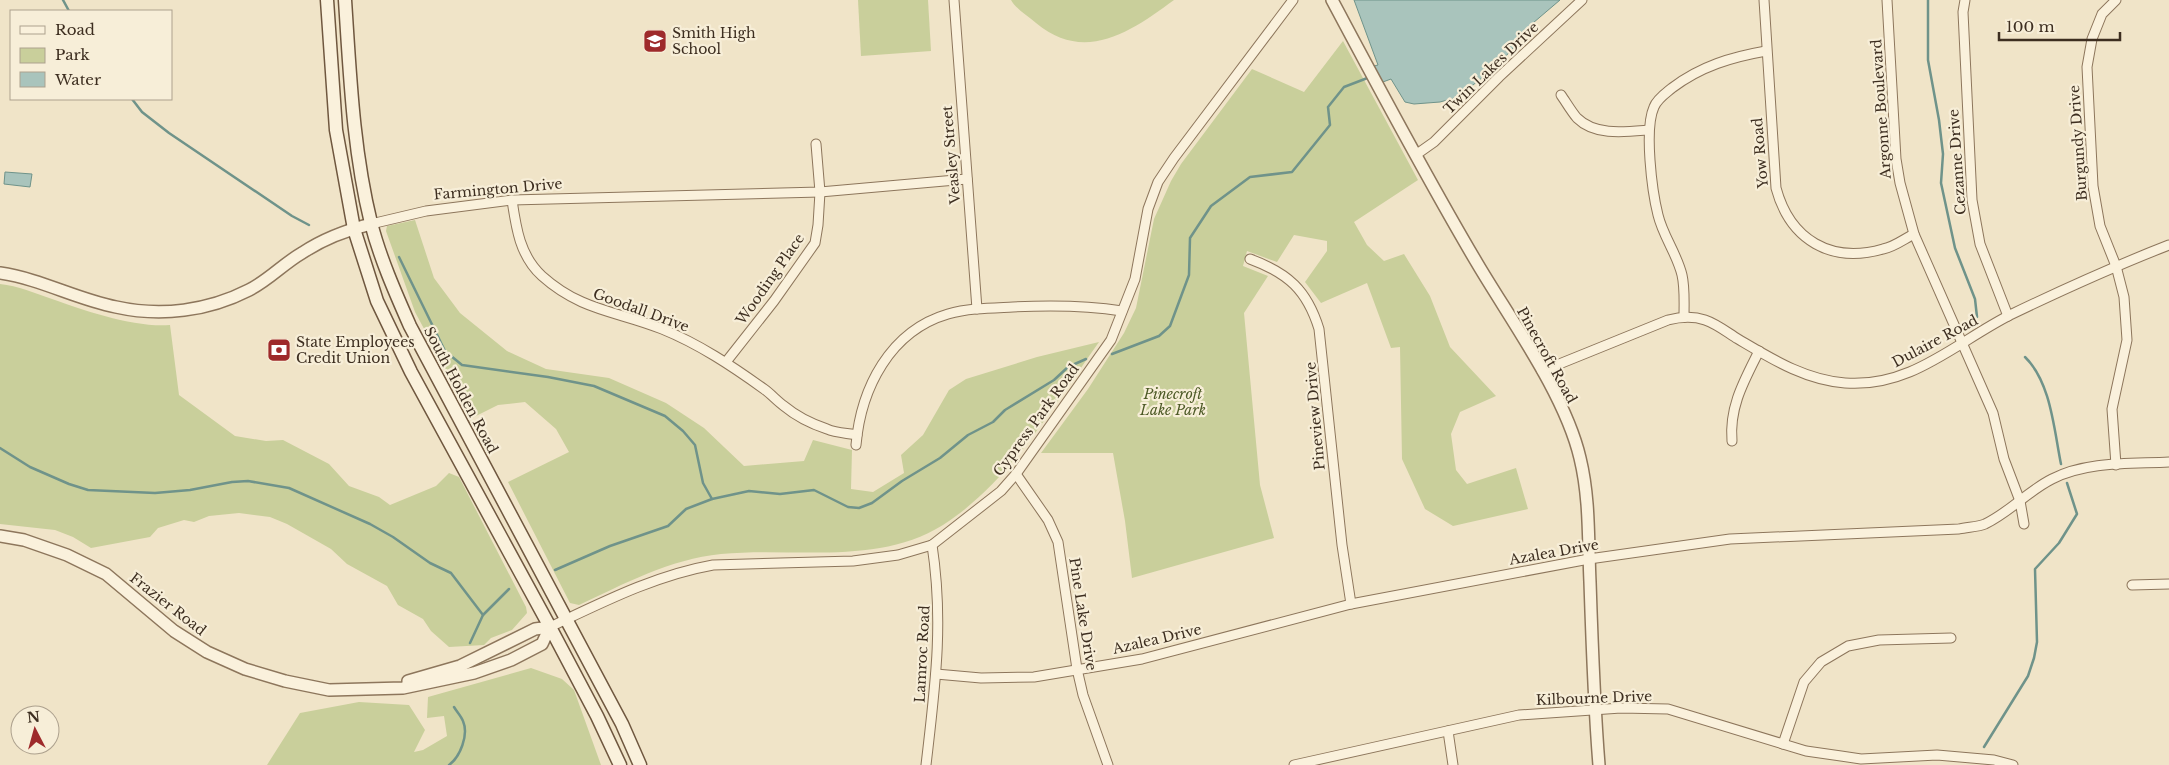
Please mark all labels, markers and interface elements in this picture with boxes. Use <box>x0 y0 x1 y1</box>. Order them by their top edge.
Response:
legend <box>10 10 172 100</box>
scale bar <box>1999 10 2120 42</box>
text: 100 m <box>2006 17 2055 36</box>
street label: Twin Lakes Drive <box>1440 18 1542 118</box>
text: Road <box>55 20 95 39</box>
place label: Smith High School <box>672 24 756 58</box>
school or university icon: Smith High School <box>642 28 668 54</box>
street label: Argonne Boulevard <box>1867 38 1895 181</box>
text: Park <box>55 45 91 64</box>
text: Water <box>54 70 102 89</box>
street label: Burgundy Drive <box>2065 84 2091 202</box>
street label: Veasley Street <box>938 104 964 206</box>
street label: Cezanne Drive <box>1944 108 1970 216</box>
street label: Yow Road <box>1748 117 1772 190</box>
street label: Farmington Drive <box>433 174 563 204</box>
street label: Wooding Place <box>731 230 808 329</box>
street label: Goodall Drive <box>591 284 691 336</box>
street label: Pinecroft Road <box>1513 304 1581 407</box>
street label: Dulaire Road <box>1889 311 1981 371</box>
street label: South Holden Road <box>420 323 502 457</box>
place label: State Employees Credit Union <box>296 333 415 367</box>
bank icon: State Employees Credit Union <box>266 337 292 363</box>
street label: Cypress Park Road <box>989 360 1083 480</box>
street label: Pineview Drive <box>1301 361 1329 471</box>
park label: Pinecroft Lake Park <box>1139 385 1206 419</box>
street label: Azalea Drive <box>1507 535 1600 569</box>
street label: Pine Lake Drive <box>1065 556 1101 672</box>
street label: Frazier Road <box>126 569 210 640</box>
street label: Lamroc Road <box>910 604 934 703</box>
street label: Azalea Drive <box>1110 620 1203 658</box>
street label: Kilbourne Drive <box>1536 687 1652 709</box>
north arrow <box>10 705 60 755</box>
text: N <box>26 707 41 727</box>

